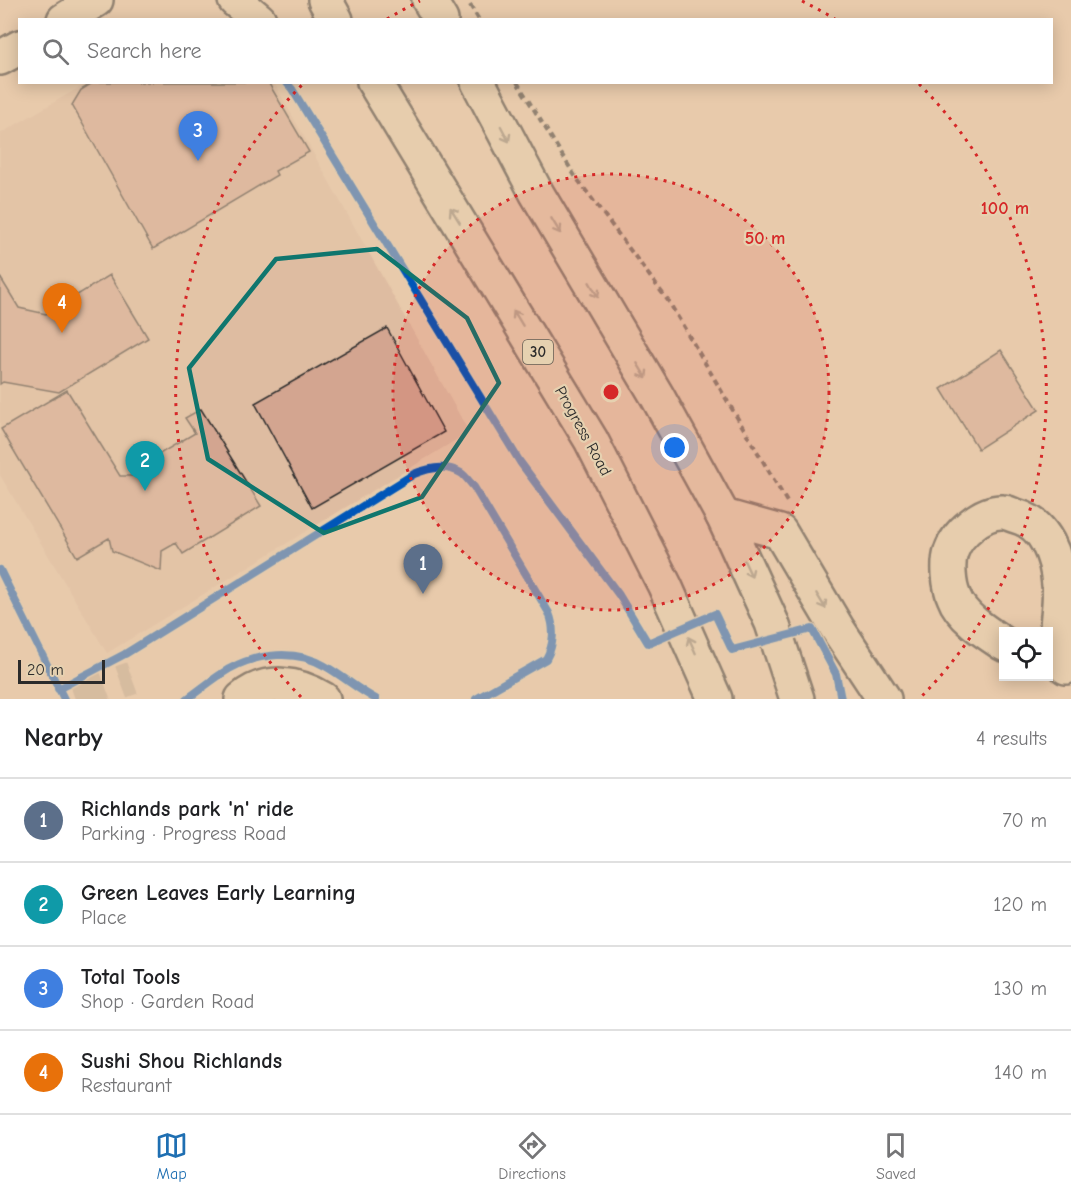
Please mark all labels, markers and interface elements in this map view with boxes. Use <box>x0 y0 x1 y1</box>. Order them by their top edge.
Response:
search box <box>18 18 1053 84</box>
icon: search <box>39 35 72 68</box>
text: Search here <box>87 38 202 64</box>
pin: 3 <box>178 112 218 161</box>
one-way arrow <box>500 125 512 143</box>
text: 100 m <box>981 198 1029 219</box>
one-way arrow <box>448 206 461 223</box>
one-way arrow <box>551 217 563 234</box>
text: 50 m <box>745 228 785 249</box>
one-way arrow <box>589 281 601 298</box>
pin: 4 <box>42 284 82 333</box>
one-way arrow <box>512 310 524 327</box>
road number: 30 <box>523 340 553 364</box>
one-way arrow <box>636 362 648 379</box>
centre of rings <box>601 382 621 402</box>
street label: Progress Road <box>551 383 615 479</box>
your location <box>660 433 689 462</box>
pin: 2 <box>126 442 164 491</box>
pin: 1 <box>404 544 442 594</box>
one-way arrow <box>743 559 755 577</box>
one-way arrow <box>815 592 827 609</box>
map controls <box>999 627 1053 681</box>
button: locate <box>999 627 1053 681</box>
one-way arrow <box>686 636 697 655</box>
scale bar <box>18 657 105 684</box>
text: 20 m <box>27 661 64 679</box>
text: Nearby <box>24 723 103 753</box>
text: 4 results <box>976 727 1047 750</box>
text: Richlands park 'n' ride <box>81 796 294 822</box>
text: 1 <box>40 809 47 832</box>
text: 70 m <box>1002 809 1047 832</box>
text: Parking · Progress Road <box>81 822 286 845</box>
text: Green Leaves Early Learning <box>81 880 356 906</box>
text: 2 <box>39 893 48 916</box>
text: 120 m <box>993 893 1047 916</box>
text: Place <box>81 906 127 929</box>
text: Total Tools <box>81 964 180 990</box>
text: 3 <box>39 977 48 1000</box>
text: 130 m <box>994 977 1047 1000</box>
text: Shop · Garden Road <box>81 990 254 1013</box>
text: Sushi Shou Richlands <box>81 1048 282 1074</box>
text: 4 <box>39 1061 48 1084</box>
text: 140 m <box>994 1061 1047 1084</box>
text: Restaurant <box>81 1074 171 1097</box>
tab: Map <box>155 1129 188 1183</box>
tab: Directions <box>498 1129 566 1183</box>
tab: Saved <box>876 1129 916 1183</box>

